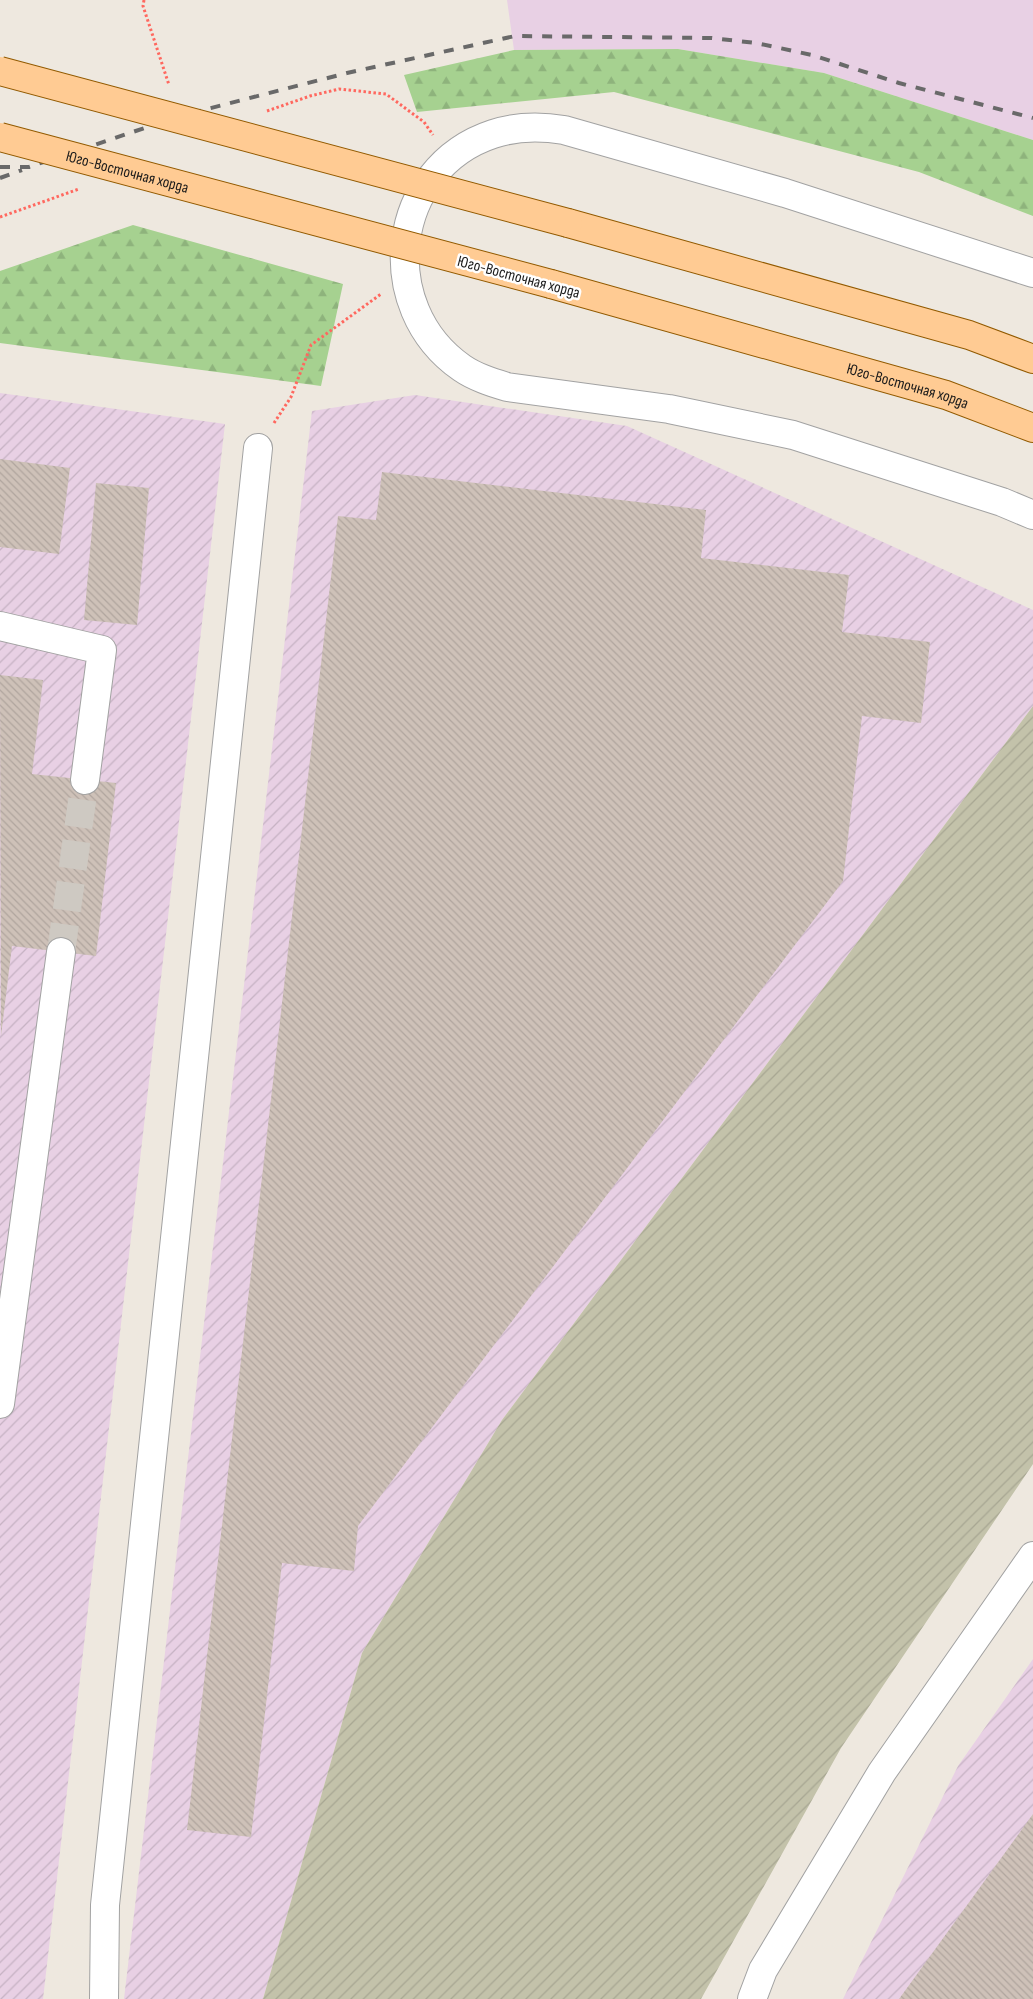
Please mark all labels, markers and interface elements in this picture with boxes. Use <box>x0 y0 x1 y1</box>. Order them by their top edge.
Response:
street label: Юго-Восточная хорда <box>64 147 190 198</box>
street label: Юго-Восточная хорда <box>455 252 582 303</box>
street label: Юго-Восточная хорда <box>845 360 971 414</box>

